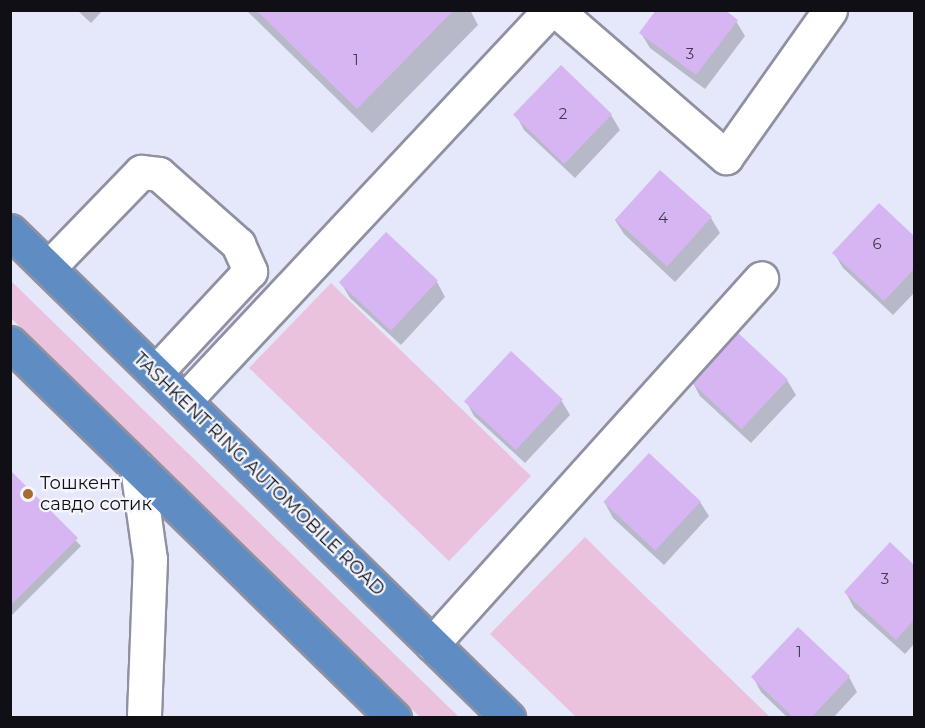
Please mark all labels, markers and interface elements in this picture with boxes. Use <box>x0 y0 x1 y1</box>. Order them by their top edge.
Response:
house number: 3 <box>686 45 694 63</box>
house number: 1 <box>353 51 359 69</box>
house number: 2 <box>559 105 567 123</box>
house number: 4 <box>658 209 668 227</box>
house number: 6 <box>872 235 882 253</box>
street label: TASHKENT RING AUTOMOBILE ROAD <box>129 348 389 600</box>
place label: Тошкент савдо сотик <box>40 473 152 516</box>
marker: Тошкент савдо сотик <box>21 487 35 501</box>
house number: 3 <box>881 570 889 588</box>
house number: 1 <box>796 643 802 661</box>

